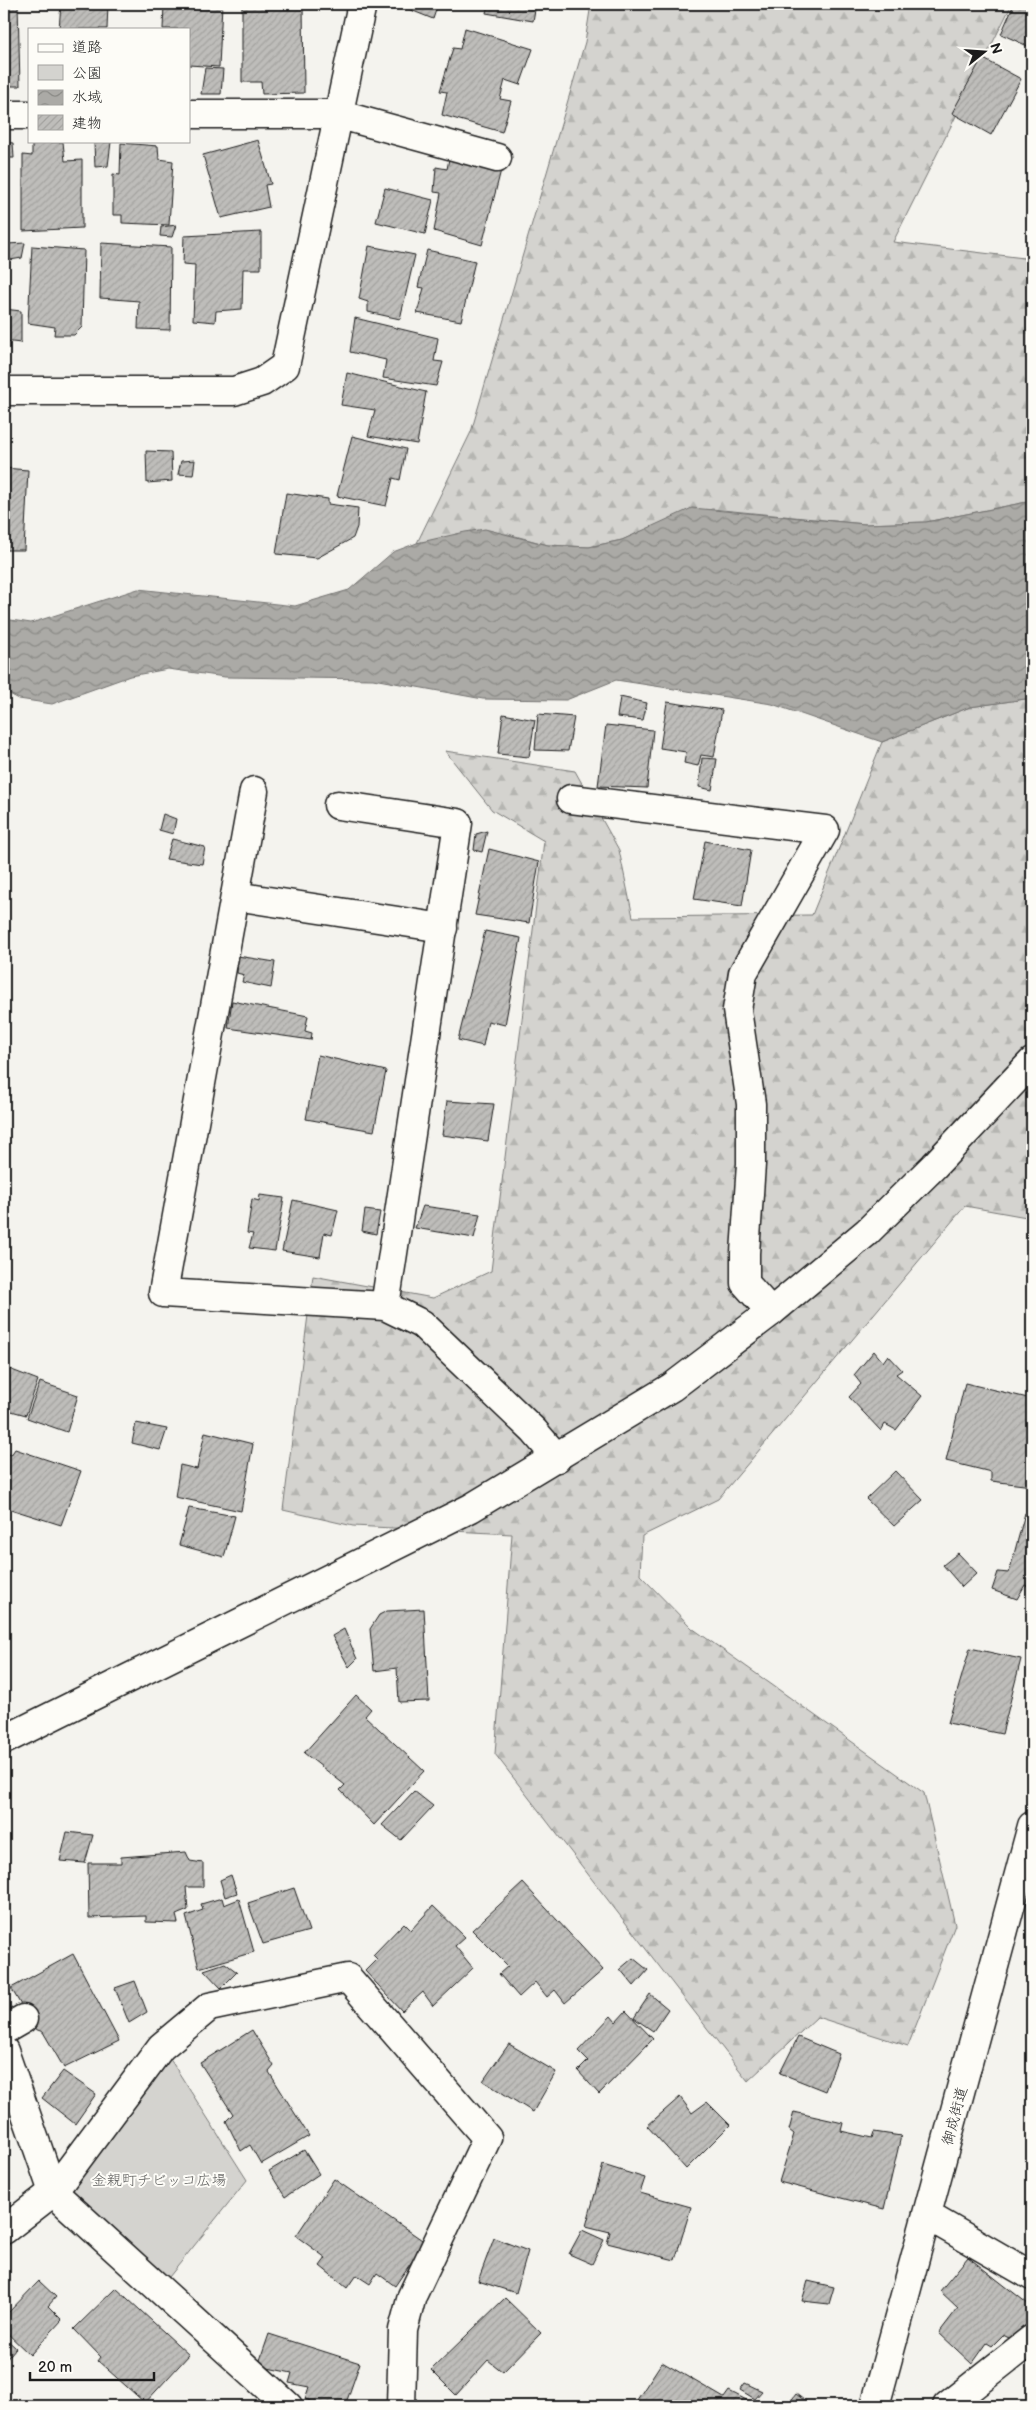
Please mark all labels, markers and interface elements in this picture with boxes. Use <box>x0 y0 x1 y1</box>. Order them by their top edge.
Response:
legend <box>28 28 190 142</box>
north arrow <box>958 28 1008 78</box>
text: 道路 <box>72 38 102 57</box>
text: N <box>986 41 1006 56</box>
text: 公園 <box>72 64 102 83</box>
text: 水域 <box>72 88 102 107</box>
text: 建物 <box>72 114 102 133</box>
street label: 御成街道 <box>938 2085 972 2147</box>
park label: 金親町チビッコ広場 <box>91 2171 227 2190</box>
scale bar <box>30 2350 154 2382</box>
text: 20 m <box>38 2358 72 2377</box>

